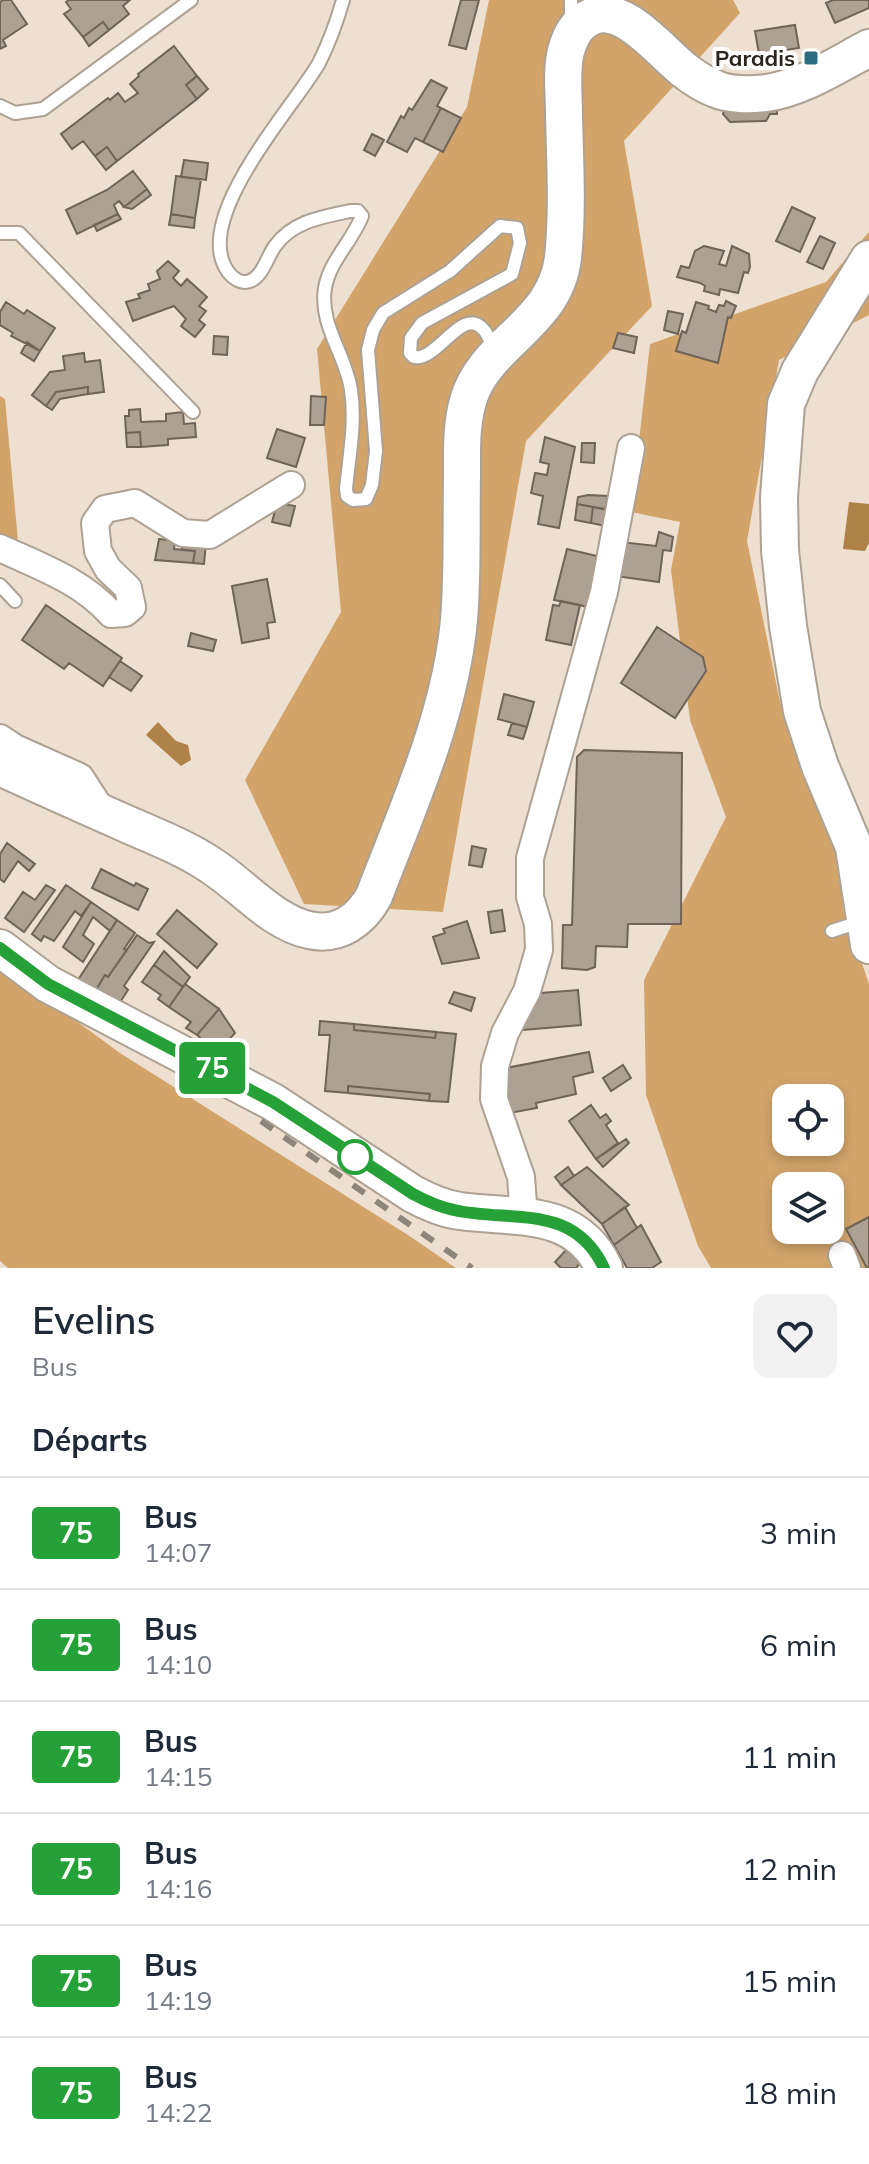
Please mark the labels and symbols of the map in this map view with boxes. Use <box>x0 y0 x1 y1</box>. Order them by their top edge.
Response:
place label: Paradis <box>715 44 795 72</box>
marker: Paradis <box>802 49 820 67</box>
line badge: 75 <box>176 1042 248 1094</box>
unlabelled marker <box>338 1140 372 1174</box>

